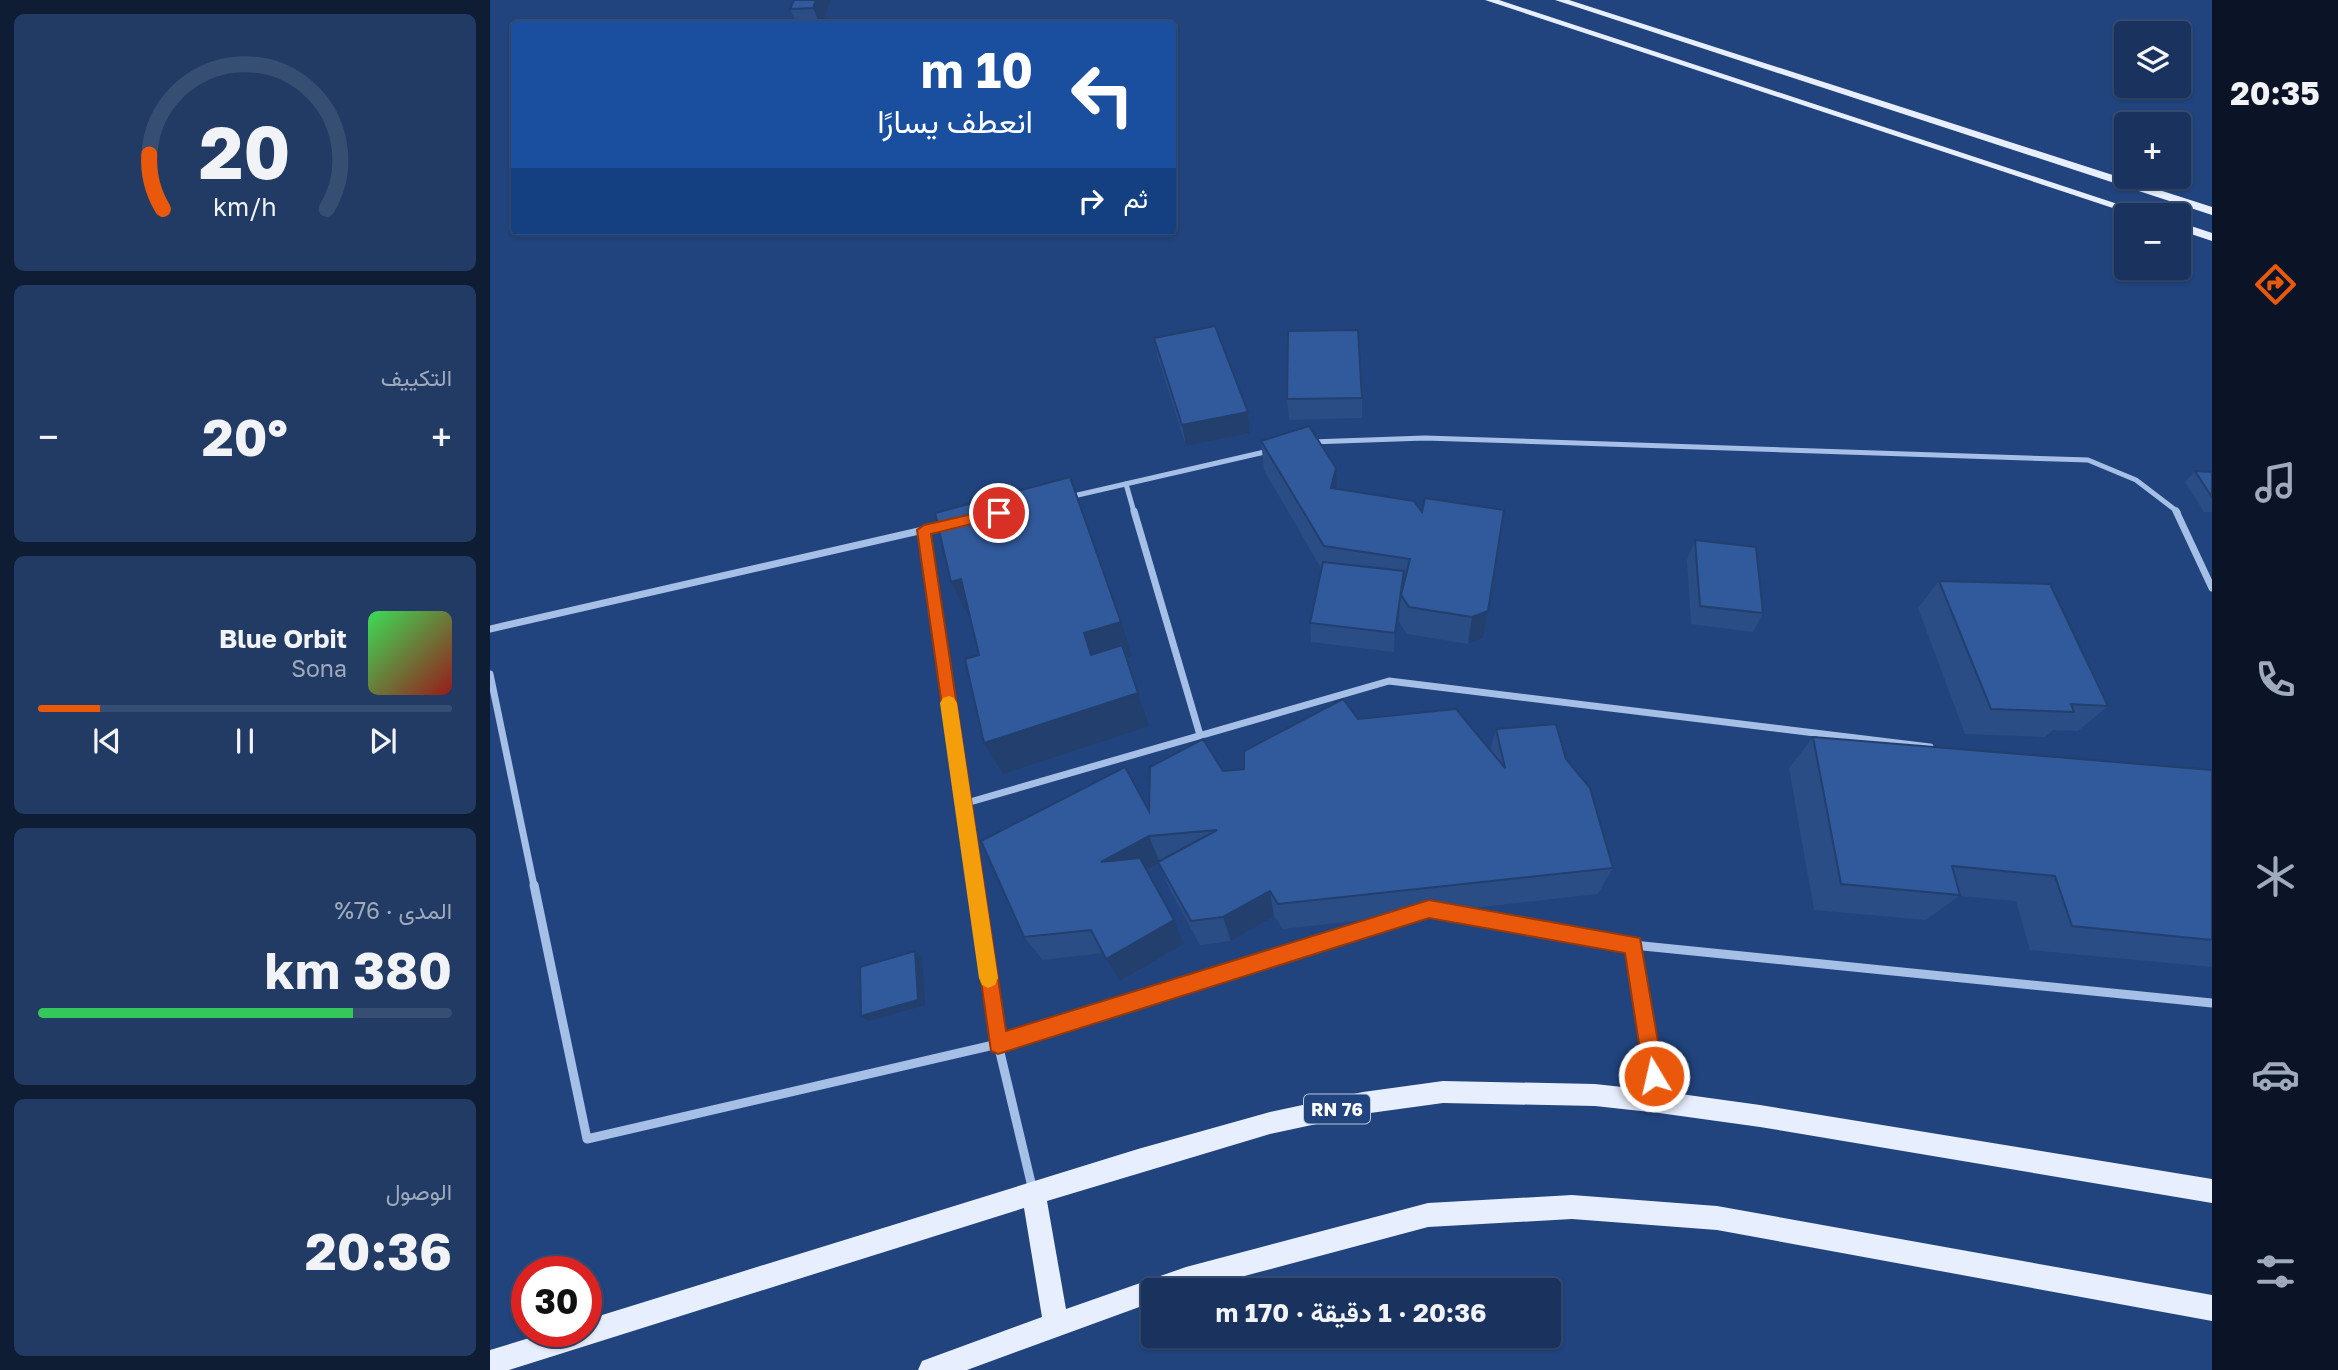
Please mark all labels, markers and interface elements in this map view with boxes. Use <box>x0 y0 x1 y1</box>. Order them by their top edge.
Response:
map controls <box>2114 21 2191 280</box>
button: layers <box>2114 21 2191 98</box>
text: 10 m <box>921 40 1033 99</box>
icon: left <box>1057 49 1148 140</box>
text: 20:35 <box>2230 74 2320 112</box>
text: انعطف يسارًا <box>877 102 1033 140</box>
text: 20 <box>199 108 291 195</box>
button: + <box>2114 112 2191 189</box>
icon: right <box>1072 182 1110 220</box>
text: ثم <box>1124 183 1148 214</box>
text: km/h <box>213 190 277 221</box>
button: − <box>2114 203 2191 280</box>
icon: directions <box>2251 260 2300 309</box>
text: التكييف <box>381 363 452 391</box>
text: 20° <box>202 405 288 467</box>
text: − <box>38 414 59 459</box>
text: + <box>431 414 452 459</box>
icon: music <box>2251 458 2300 507</box>
pin <box>969 483 1029 543</box>
icon: arrive <box>980 494 1018 532</box>
text: Blue Orbit <box>219 623 347 654</box>
text: Sona <box>291 654 347 682</box>
icon: phone <box>2251 655 2300 704</box>
icon: previous <box>88 722 126 760</box>
icon: pause <box>226 722 264 760</box>
icon: next <box>364 722 402 760</box>
icon: climate <box>2251 852 2300 901</box>
text: المدى · 76% <box>335 896 452 924</box>
text: 380 km <box>265 938 452 1000</box>
position arrow <box>1617 1039 1691 1113</box>
icon: car <box>2251 1050 2300 1099</box>
road number: RN 76 <box>1304 1094 1370 1124</box>
text: الوصول <box>386 1177 452 1205</box>
text: 20:36 <box>305 1219 452 1281</box>
icon: filters <box>2251 1247 2300 1296</box>
speed limit sign: 30 <box>511 1256 602 1347</box>
text: 20:36 · 1 دقيقة · 170 m <box>1215 1297 1487 1328</box>

